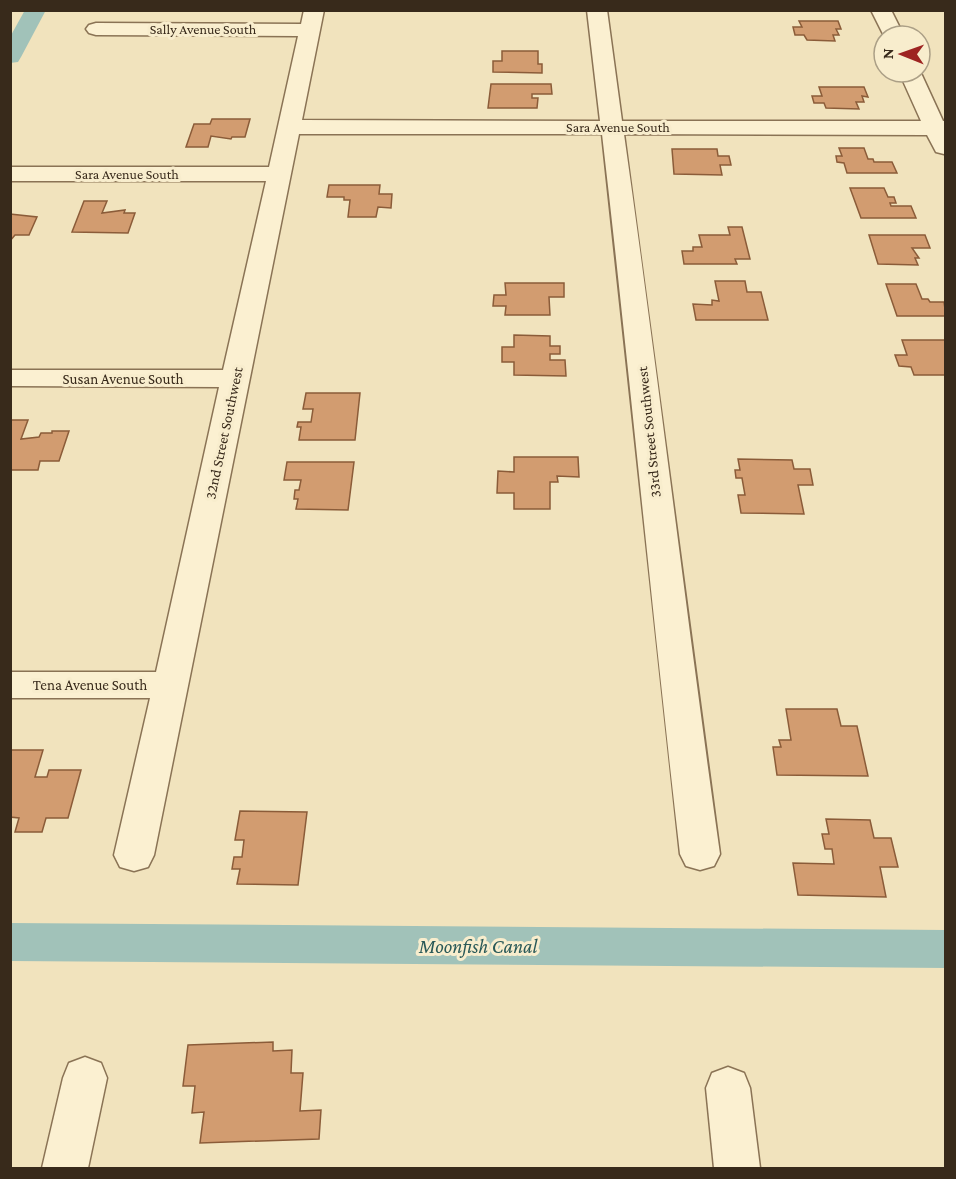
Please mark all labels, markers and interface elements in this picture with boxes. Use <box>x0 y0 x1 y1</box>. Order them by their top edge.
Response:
street label: Sally Avenue South <box>150 21 257 37</box>
north arrow <box>872 24 932 84</box>
text: N <box>879 48 896 59</box>
street label: Sara Avenue South <box>566 119 670 135</box>
street label: Sara Avenue South <box>75 166 179 182</box>
street label: 32nd Street Southwest <box>202 364 246 501</box>
street label: 33rd Street Southwest <box>634 365 664 498</box>
street label: Susan Avenue South <box>62 371 184 387</box>
street label: Tena Avenue South <box>33 677 147 693</box>
water label: Moonfish Canal <box>418 935 538 958</box>

